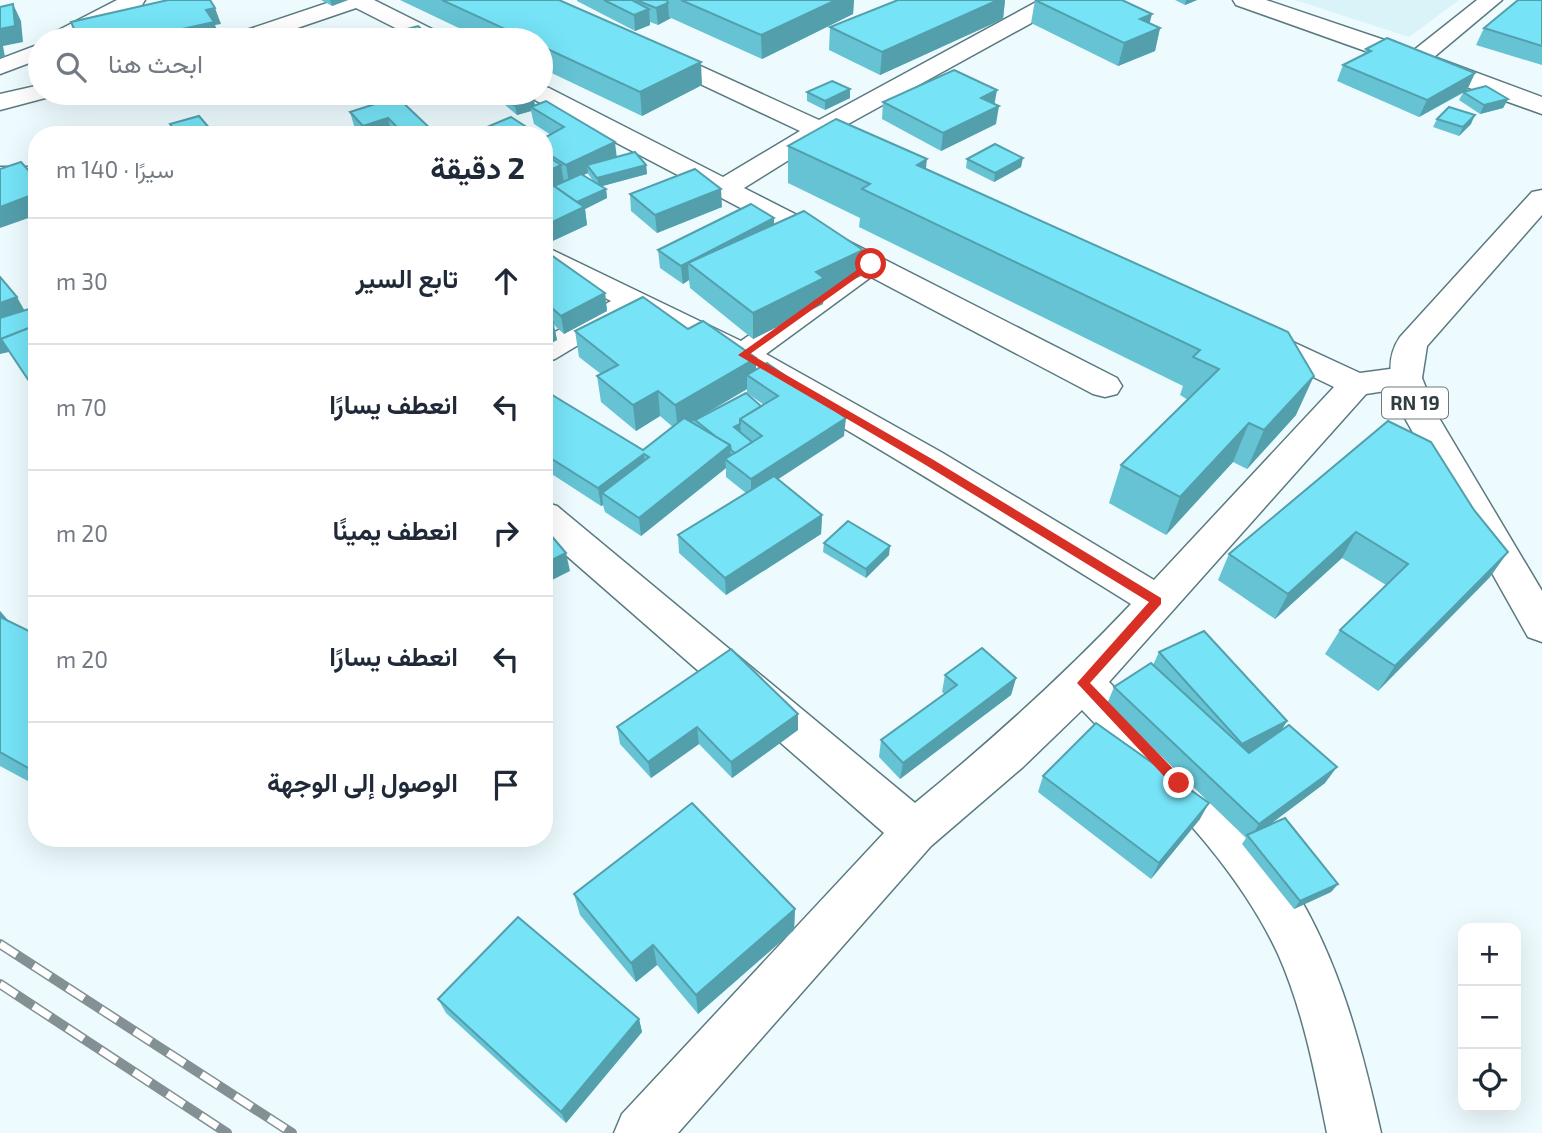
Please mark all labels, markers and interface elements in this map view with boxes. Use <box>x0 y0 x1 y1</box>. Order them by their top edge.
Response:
search box <box>28 28 553 105</box>
text: ابحث هنا <box>108 47 203 78</box>
icon: search <box>52 48 90 86</box>
text: 2 دقيقة <box>430 149 525 185</box>
text: سيرًا · 140 m <box>56 155 174 183</box>
route start <box>855 248 886 279</box>
text: تابع السير <box>355 262 458 293</box>
icon: ahead <box>487 262 525 300</box>
text: 30 m <box>56 267 108 295</box>
text: انعطف يسارًا <box>329 388 458 419</box>
icon: left <box>487 388 525 426</box>
road number: RN 19 <box>1382 388 1448 418</box>
text: 70 m <box>56 393 107 421</box>
text: انعطف يمينًا <box>333 514 458 545</box>
icon: right <box>487 514 525 552</box>
text: 20 m <box>56 519 108 547</box>
text: انعطف يسارًا <box>329 640 458 671</box>
icon: left <box>487 640 525 678</box>
text: 20 m <box>56 645 108 673</box>
text: الوصول إلى الوجهة <box>267 766 458 797</box>
icon: arrive <box>487 766 525 804</box>
route end <box>1163 767 1194 798</box>
map controls <box>1458 923 1521 1112</box>
button: + <box>1458 923 1521 986</box>
button: − <box>1458 986 1521 1049</box>
button: locate <box>1458 1049 1521 1112</box>

